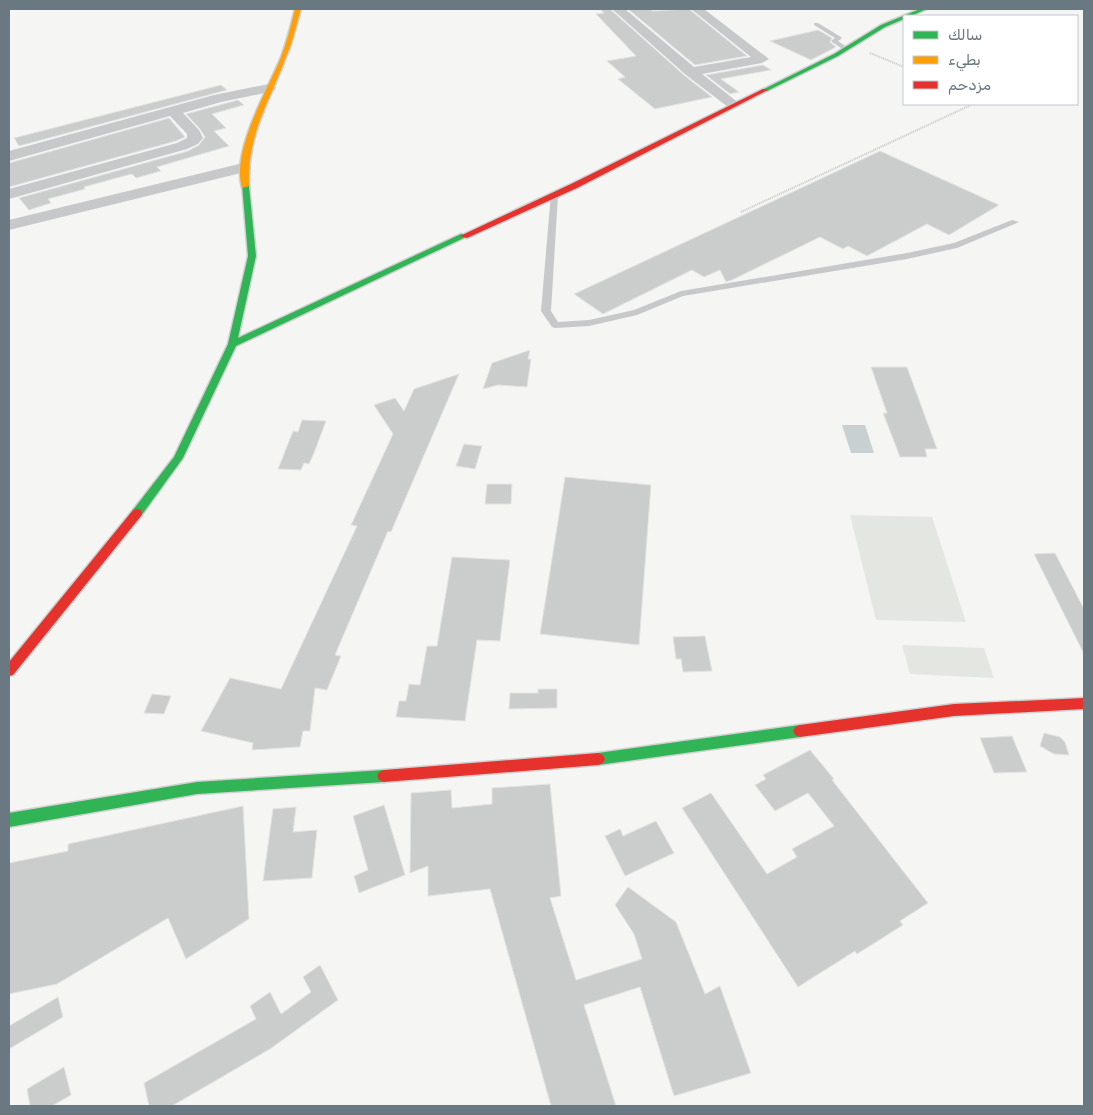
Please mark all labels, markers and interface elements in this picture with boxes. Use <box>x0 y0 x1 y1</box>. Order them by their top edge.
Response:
legend <box>903 15 1078 105</box>
text: سالك <box>948 26 983 44</box>
text: بطيء <box>948 51 981 72</box>
text: مزدحم <box>948 76 991 95</box>

